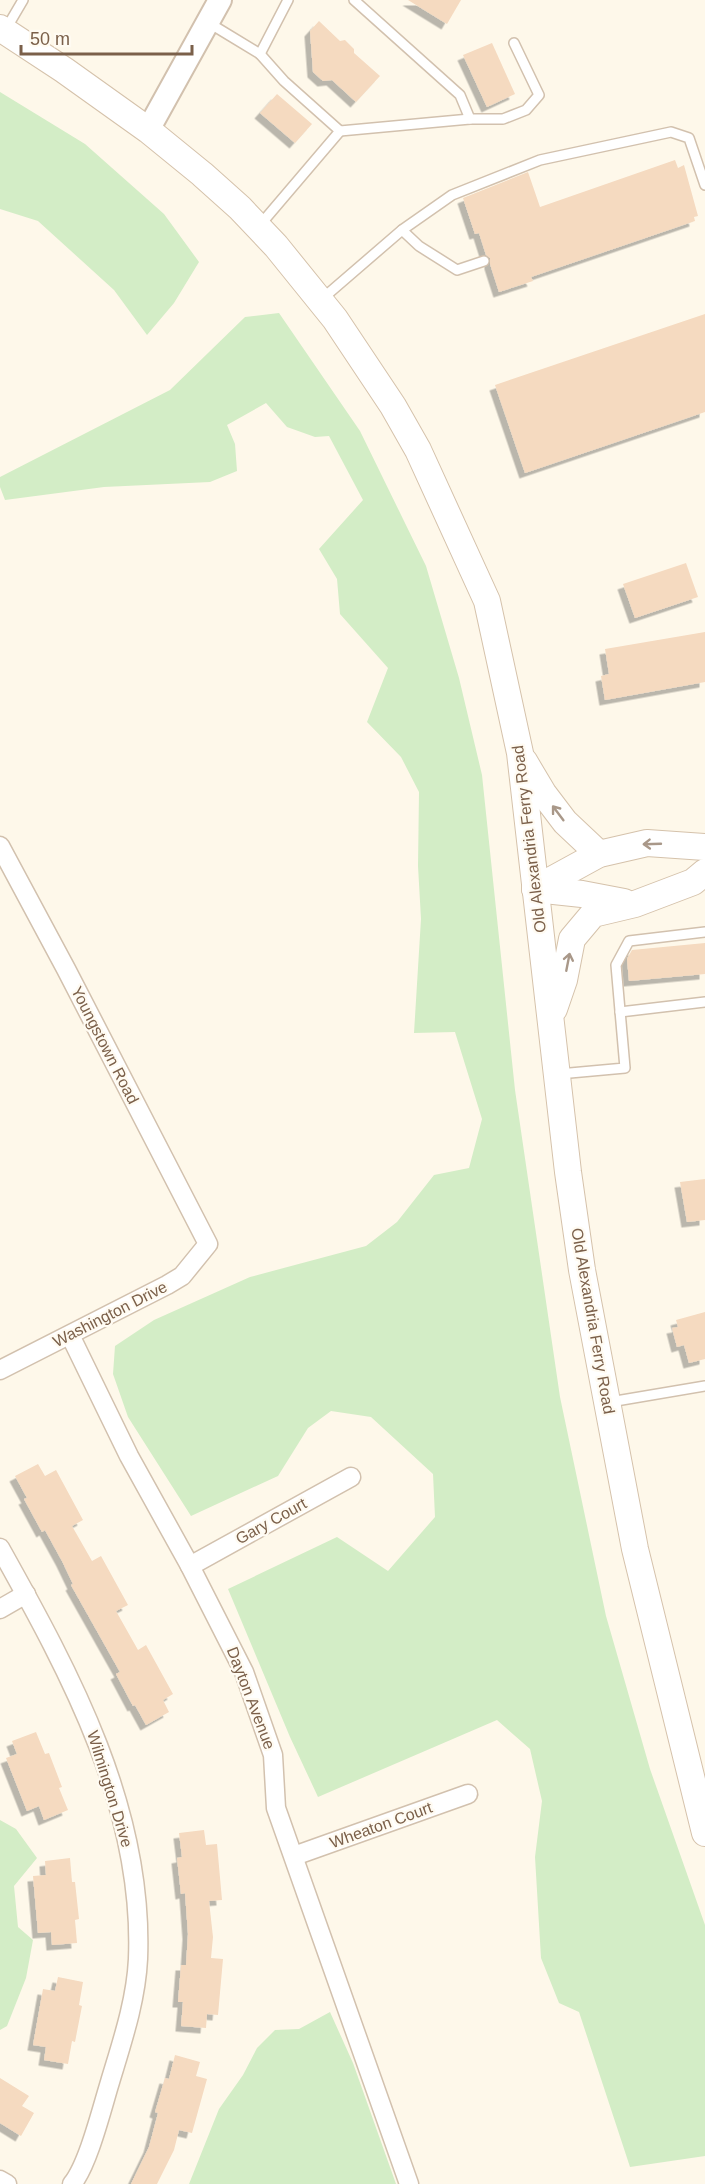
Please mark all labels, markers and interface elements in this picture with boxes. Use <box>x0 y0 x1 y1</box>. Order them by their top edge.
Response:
scale bar <box>21 18 192 56</box>
text: 50 m <box>30 29 70 49</box>
street label: Old Alexandria Ferry Road <box>509 744 549 934</box>
one-way arrow <box>552 805 565 821</box>
one-way arrow <box>642 839 662 850</box>
one-way arrow <box>562 953 574 972</box>
street label: Youngstown Road <box>68 984 142 1106</box>
street label: Old Alexandria Ferry Road <box>568 1227 618 1415</box>
street label: Washington Drive <box>50 1278 170 1350</box>
street label: Gary Court <box>233 1494 310 1547</box>
street label: Dayton Avenue <box>224 1644 278 1752</box>
street label: Wilmington Drive <box>84 1729 136 1849</box>
street label: Wheaton Court <box>328 1798 435 1851</box>

